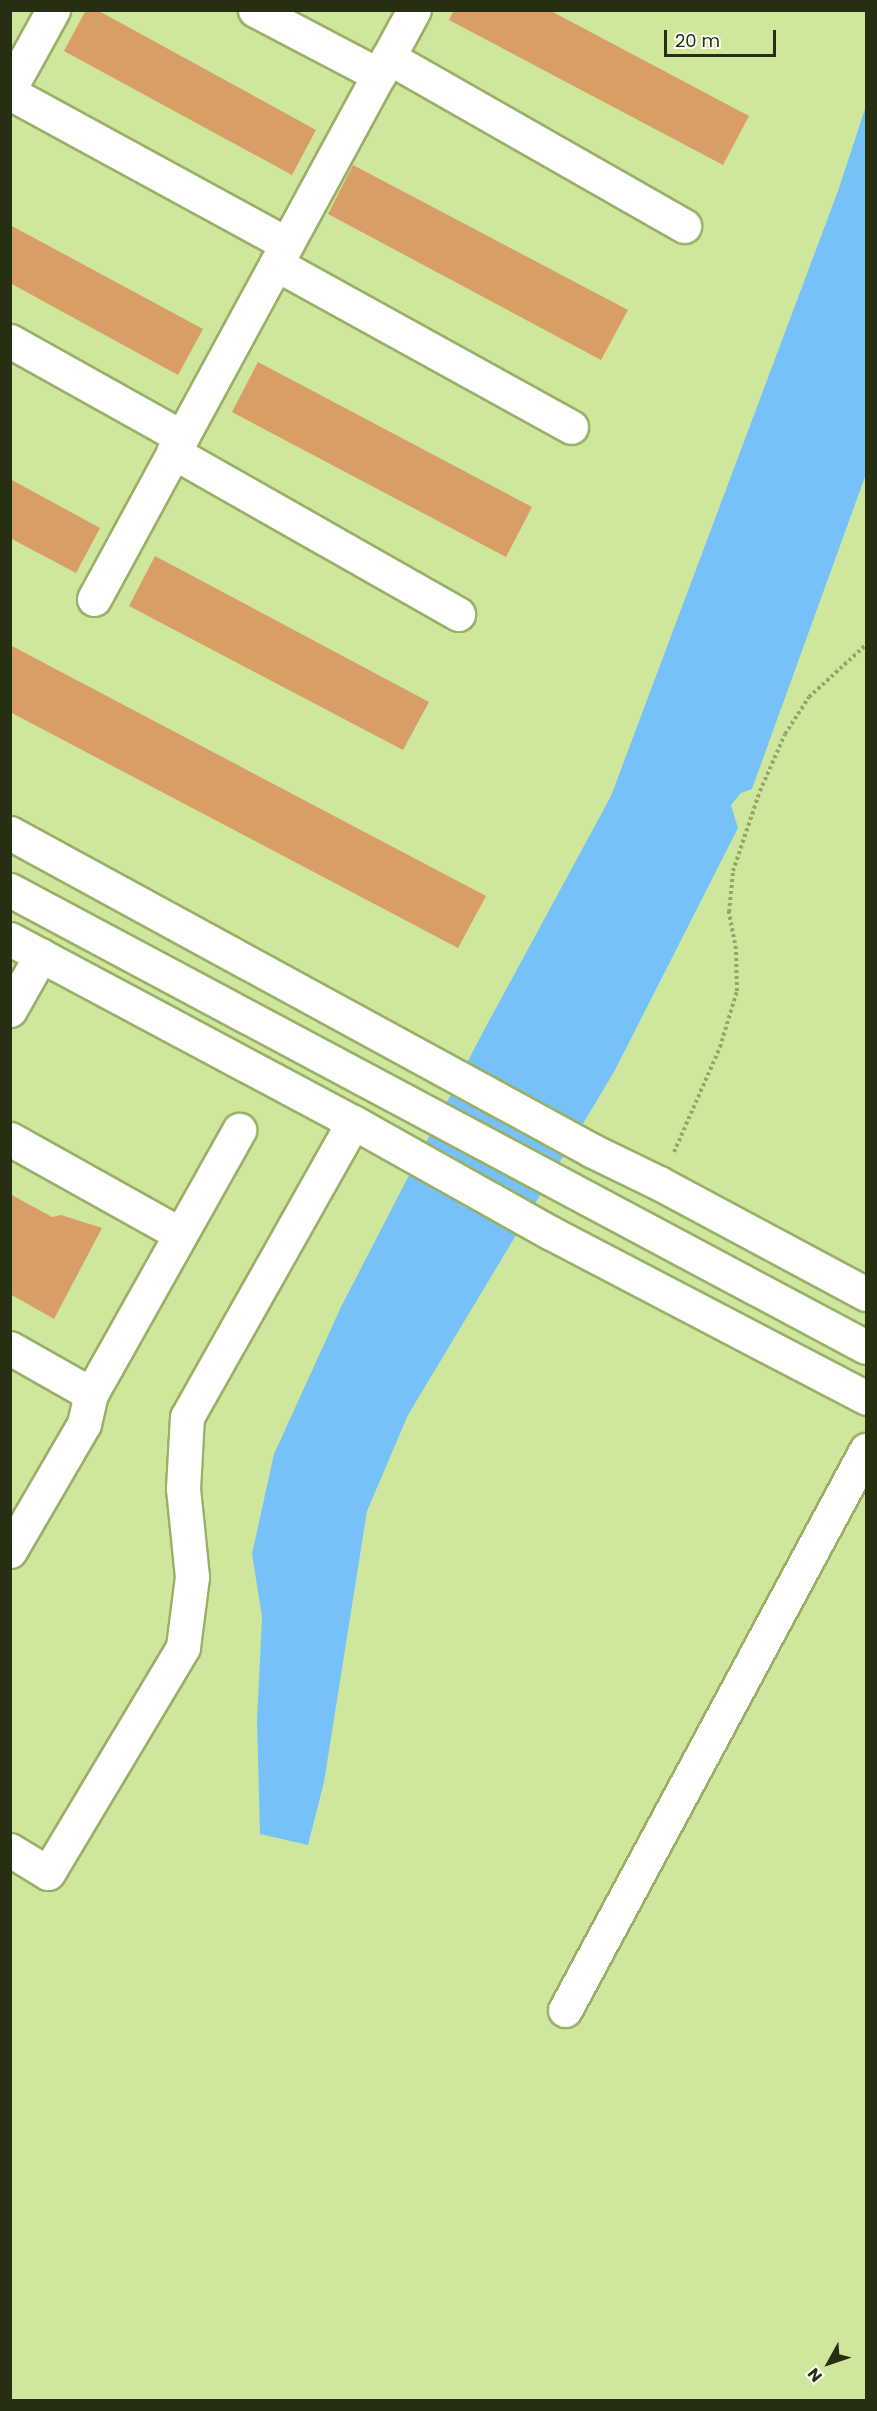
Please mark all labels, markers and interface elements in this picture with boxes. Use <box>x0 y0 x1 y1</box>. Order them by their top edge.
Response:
scale bar <box>667 18 780 56</box>
text: 20 m <box>675 28 720 53</box>
north arrow <box>799 2333 859 2393</box>
text: N <box>802 2363 828 2387</box>

